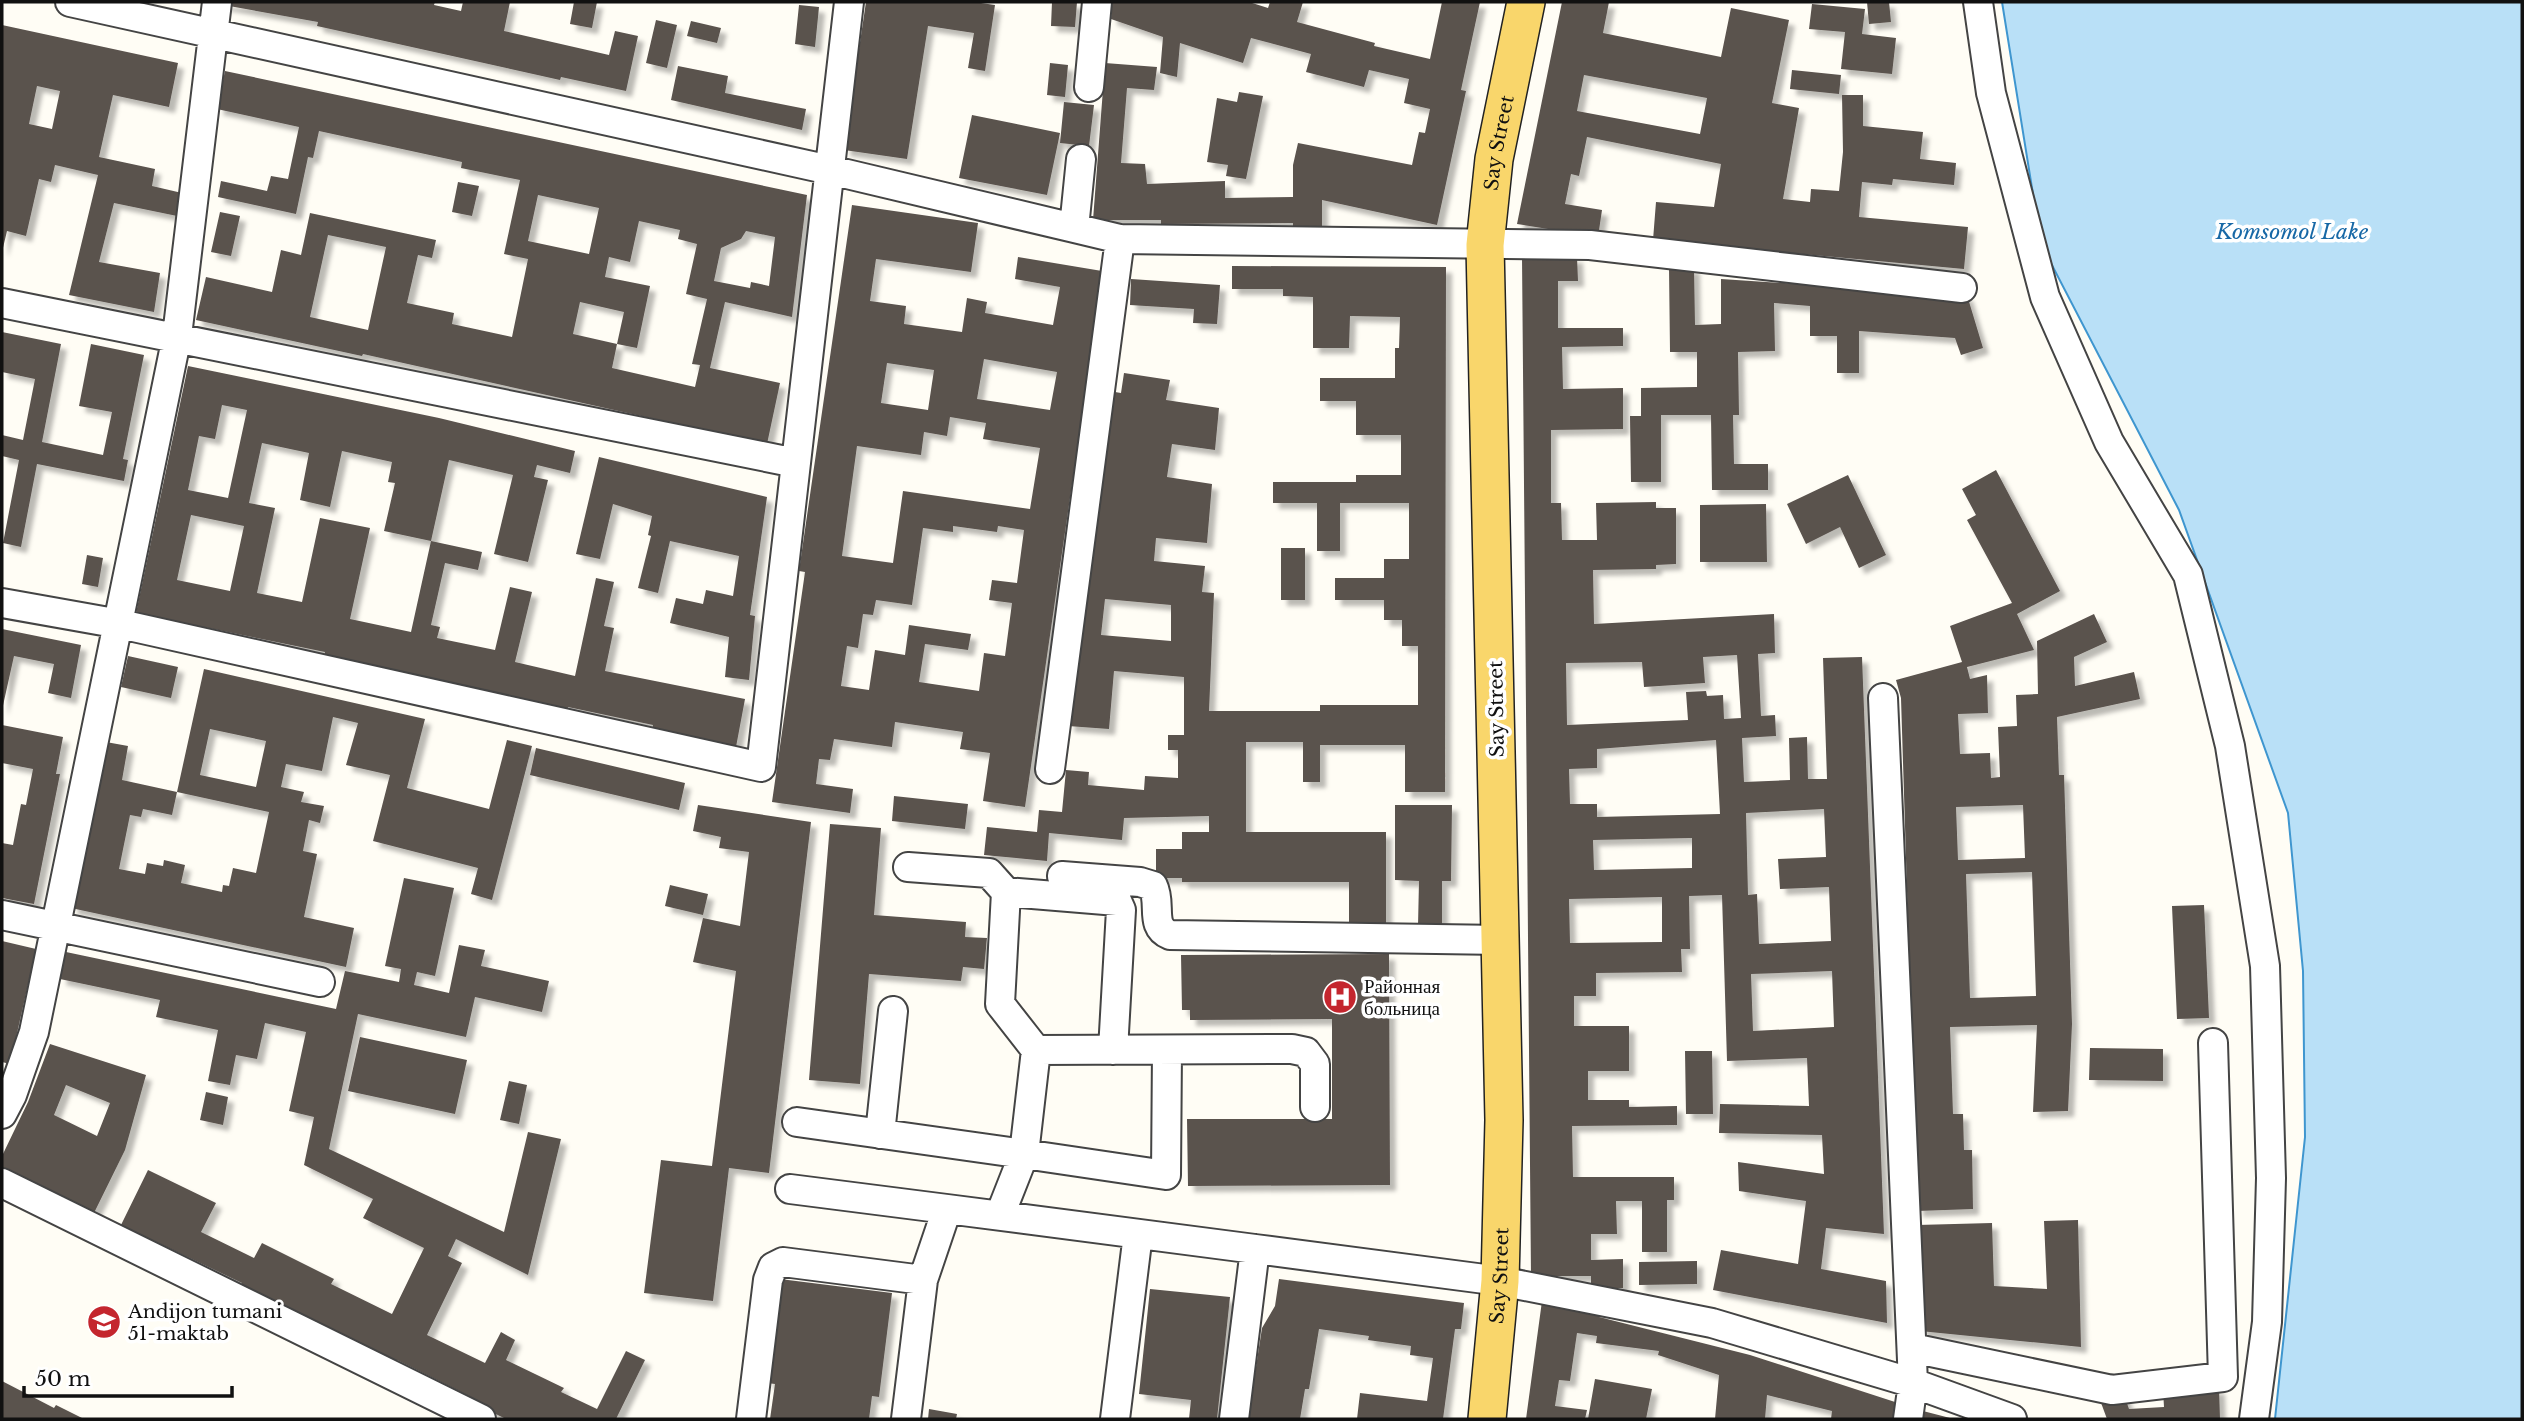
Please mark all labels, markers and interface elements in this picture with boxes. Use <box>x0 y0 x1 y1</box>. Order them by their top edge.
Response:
street label: Say Street <box>1480 92 1519 192</box>
water label: Komsomol Lake <box>2215 219 2369 245</box>
street label: Say Street <box>1484 660 1509 757</box>
place label: Районная больница <box>1364 975 1441 1020</box>
hospital icon: Районная больница <box>1321 978 1359 1016</box>
street label: Say Street <box>1485 1226 1513 1325</box>
place label: Andijon tumani 51-maktab <box>127 1300 283 1345</box>
school or university icon: Andijon tumani 51-maktab <box>85 1303 123 1341</box>
scale bar <box>24 1354 233 1398</box>
text: 50 m <box>35 1366 91 1392</box>

